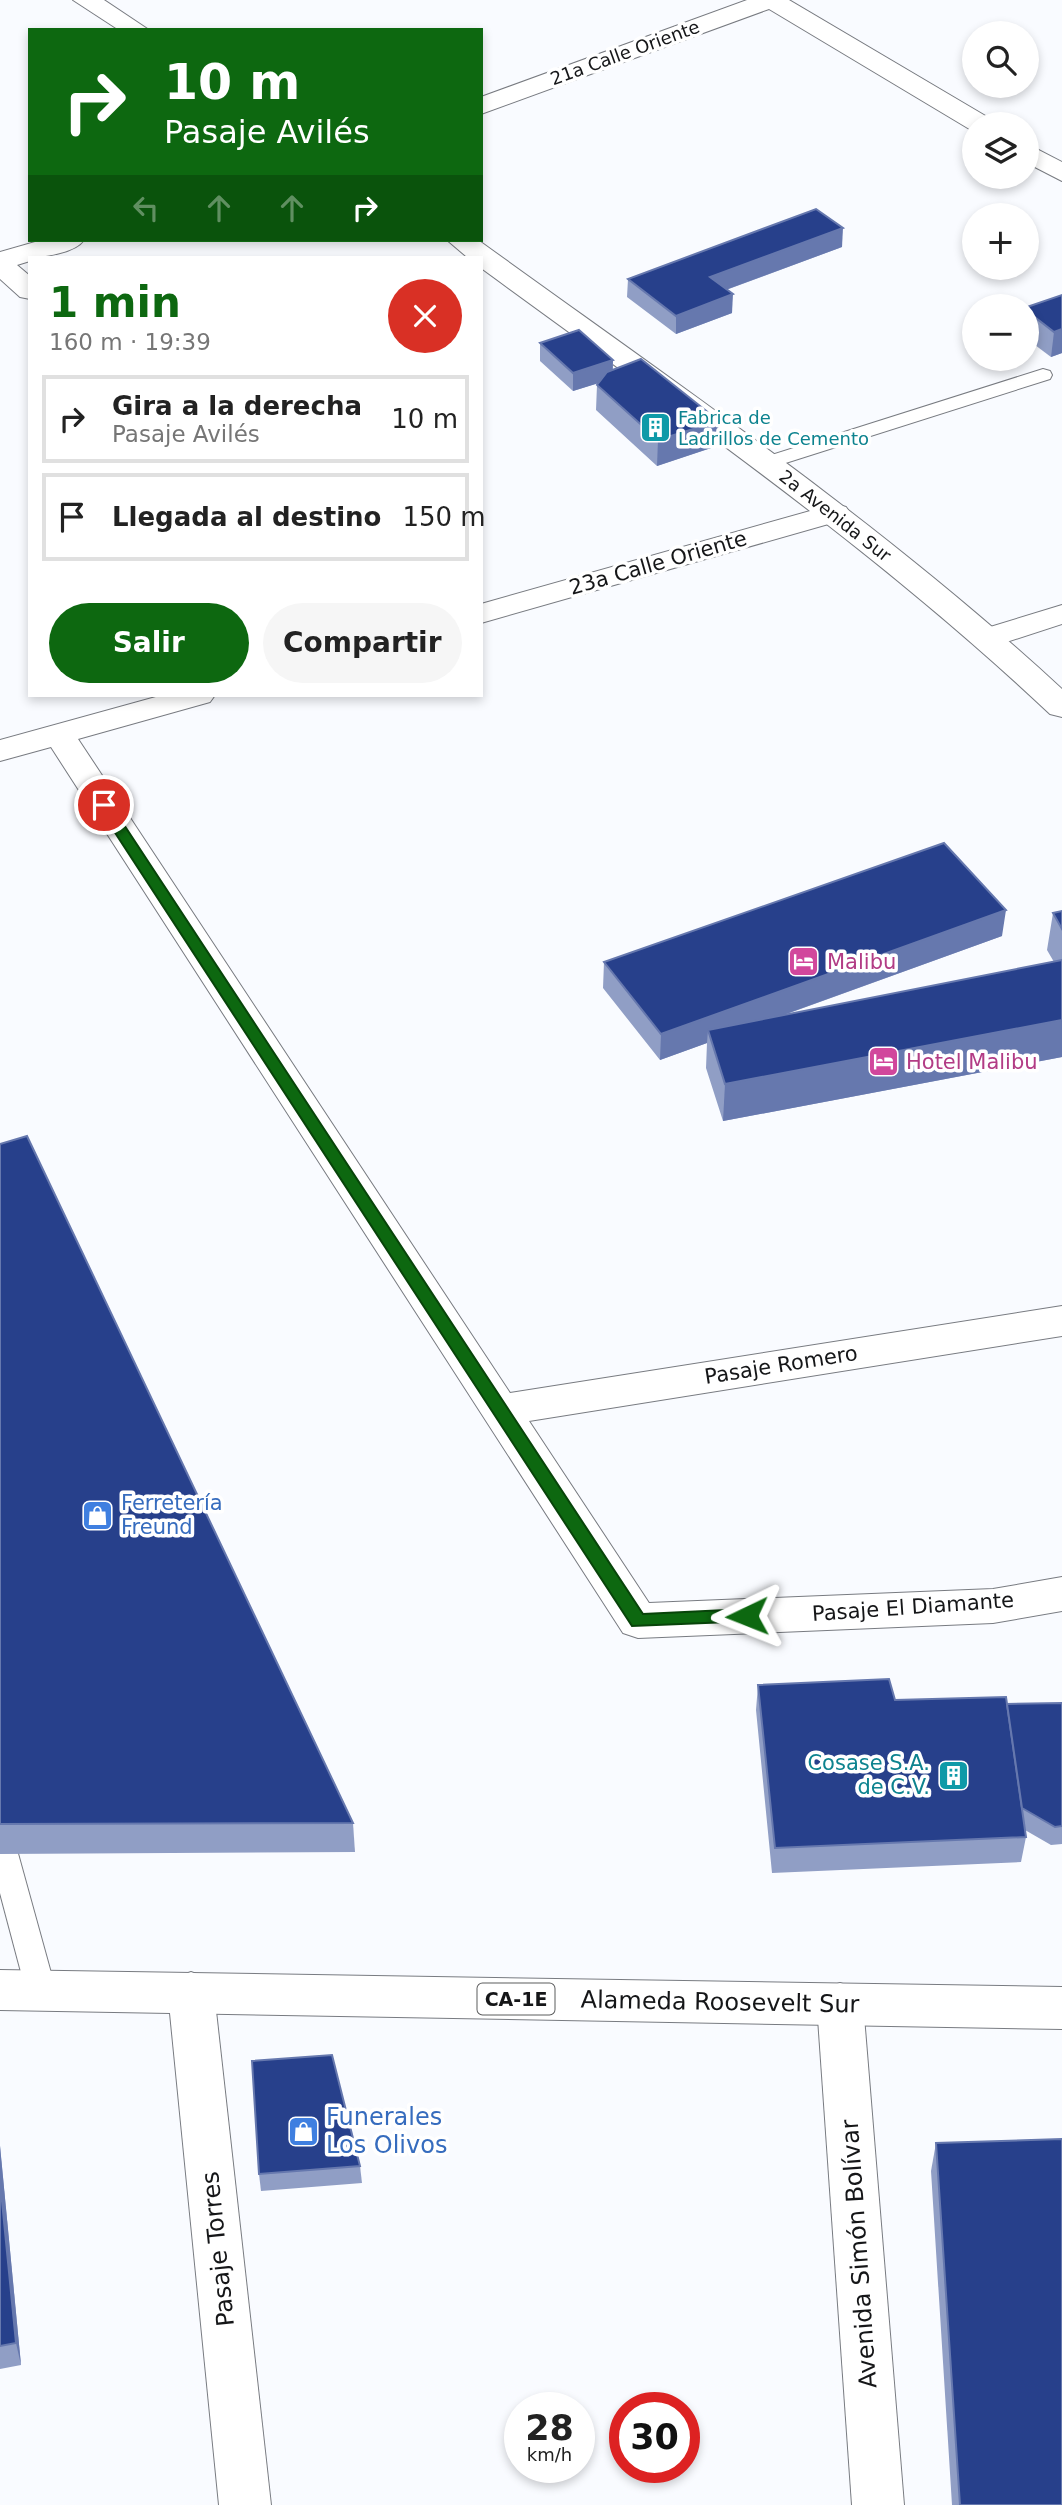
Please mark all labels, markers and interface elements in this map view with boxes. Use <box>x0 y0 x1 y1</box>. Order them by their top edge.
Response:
street label: 21a Calle Oriente <box>547 16 702 89</box>
map controls <box>962 21 1039 371</box>
button: search <box>962 21 1039 98</box>
text: 10 m <box>164 54 300 111</box>
icon: right <box>49 56 140 147</box>
button: layers <box>962 112 1039 189</box>
text: Pasaje Avilés <box>164 113 370 151</box>
icon: left <box>127 189 165 227</box>
icon: ahead <box>200 189 238 227</box>
icon: ahead <box>273 189 311 227</box>
icon: right <box>346 189 384 227</box>
button: + <box>962 203 1039 280</box>
text: 1 min <box>49 278 181 327</box>
button: close <box>388 279 462 353</box>
button: − <box>962 294 1039 371</box>
text: 160 m · 19:39 <box>49 329 211 355</box>
text: Gira a la derecha <box>112 391 362 421</box>
icon: right <box>53 400 91 438</box>
text: 10 m <box>391 404 458 434</box>
place label: Fabrica de Ladrillos de Cemento <box>678 407 869 449</box>
building icon: Fabrica de Ladrillos de Cemento <box>638 411 672 445</box>
text: Pasaje Avilés <box>112 421 260 447</box>
street label: 2a Avenida Sur <box>775 465 896 566</box>
icon: arrive <box>53 498 91 536</box>
text: Llegada al destino <box>112 502 381 532</box>
text: 150 m <box>402 502 486 532</box>
street label: 23a Calle Oriente <box>567 526 749 600</box>
button: Salir <box>49 603 249 683</box>
button: Compartir <box>263 603 462 683</box>
pin <box>74 775 134 835</box>
icon: arrive <box>85 786 123 824</box>
hotel icon: Malibu <box>787 945 821 979</box>
place label: Malibu <box>827 950 896 974</box>
hotel icon: Hotel Malibu <box>866 1045 900 1079</box>
place label: Hotel Malibu <box>906 1050 1038 1074</box>
street label: Pasaje Romero <box>703 1341 859 1389</box>
place label: Ferretería Freund <box>121 1491 223 1539</box>
shop icon: Ferretería Freund <box>81 1498 115 1532</box>
position arrow <box>710 1579 784 1653</box>
street label: Pasaje El Diamante <box>811 1588 1015 1626</box>
place label: Cosase S.A. de C.V. <box>807 1751 930 1799</box>
building icon: Cosase S.A. de C.V. <box>936 1758 970 1792</box>
road number: CA-1E <box>477 1983 554 2014</box>
street label: Alameda Roosevelt Sur <box>580 1986 860 2018</box>
place label: Funerales Los Olivos <box>326 2103 447 2159</box>
shop icon: Funerales Los Olivos <box>286 2114 320 2148</box>
street label: Avenida Simón Bolívar <box>836 2118 882 2389</box>
street label: Pasaje Torres <box>196 2170 240 2328</box>
speed limit sign: 30 <box>609 2392 700 2483</box>
text: 28 <box>525 2408 574 2448</box>
text: km/h <box>527 2444 572 2465</box>

